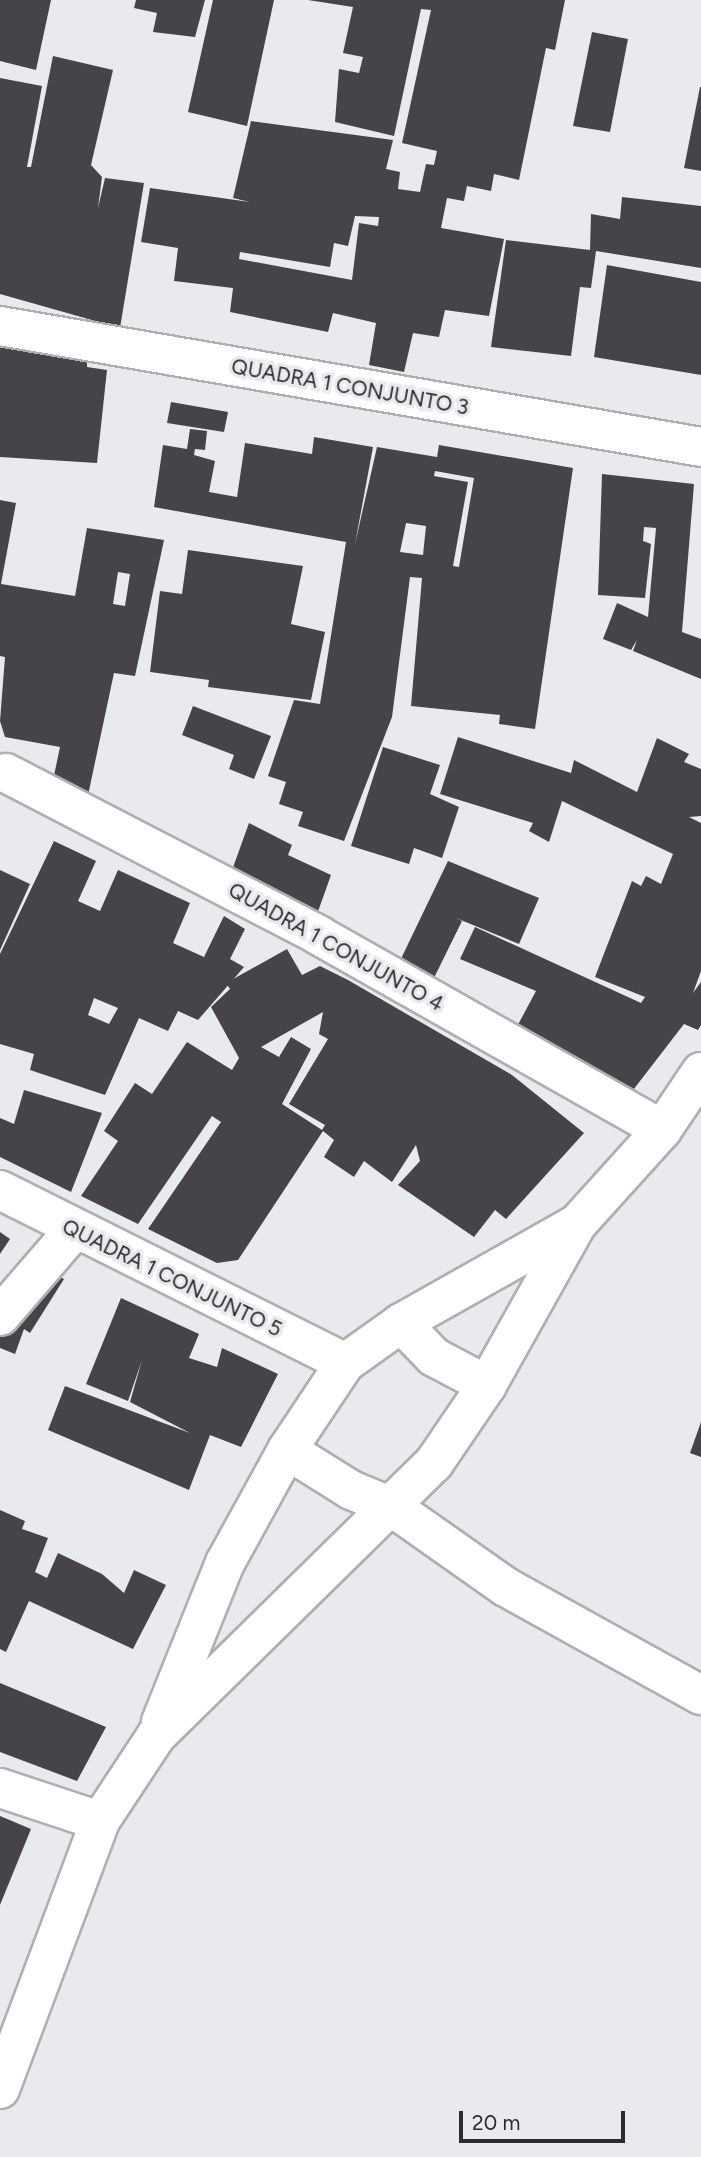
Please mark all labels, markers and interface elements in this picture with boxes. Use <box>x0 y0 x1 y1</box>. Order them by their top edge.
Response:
street label: QUADRA 1 CONJUNTO 3 <box>229 354 471 420</box>
street label: QUADRA 1 CONJUNTO 4 <box>224 877 448 1017</box>
street label: QUADRA 1 CONJUNTO 5 <box>58 1214 286 1342</box>
scale bar <box>463 2098 629 2142</box>
text: 20 m <box>472 2110 520 2135</box>

